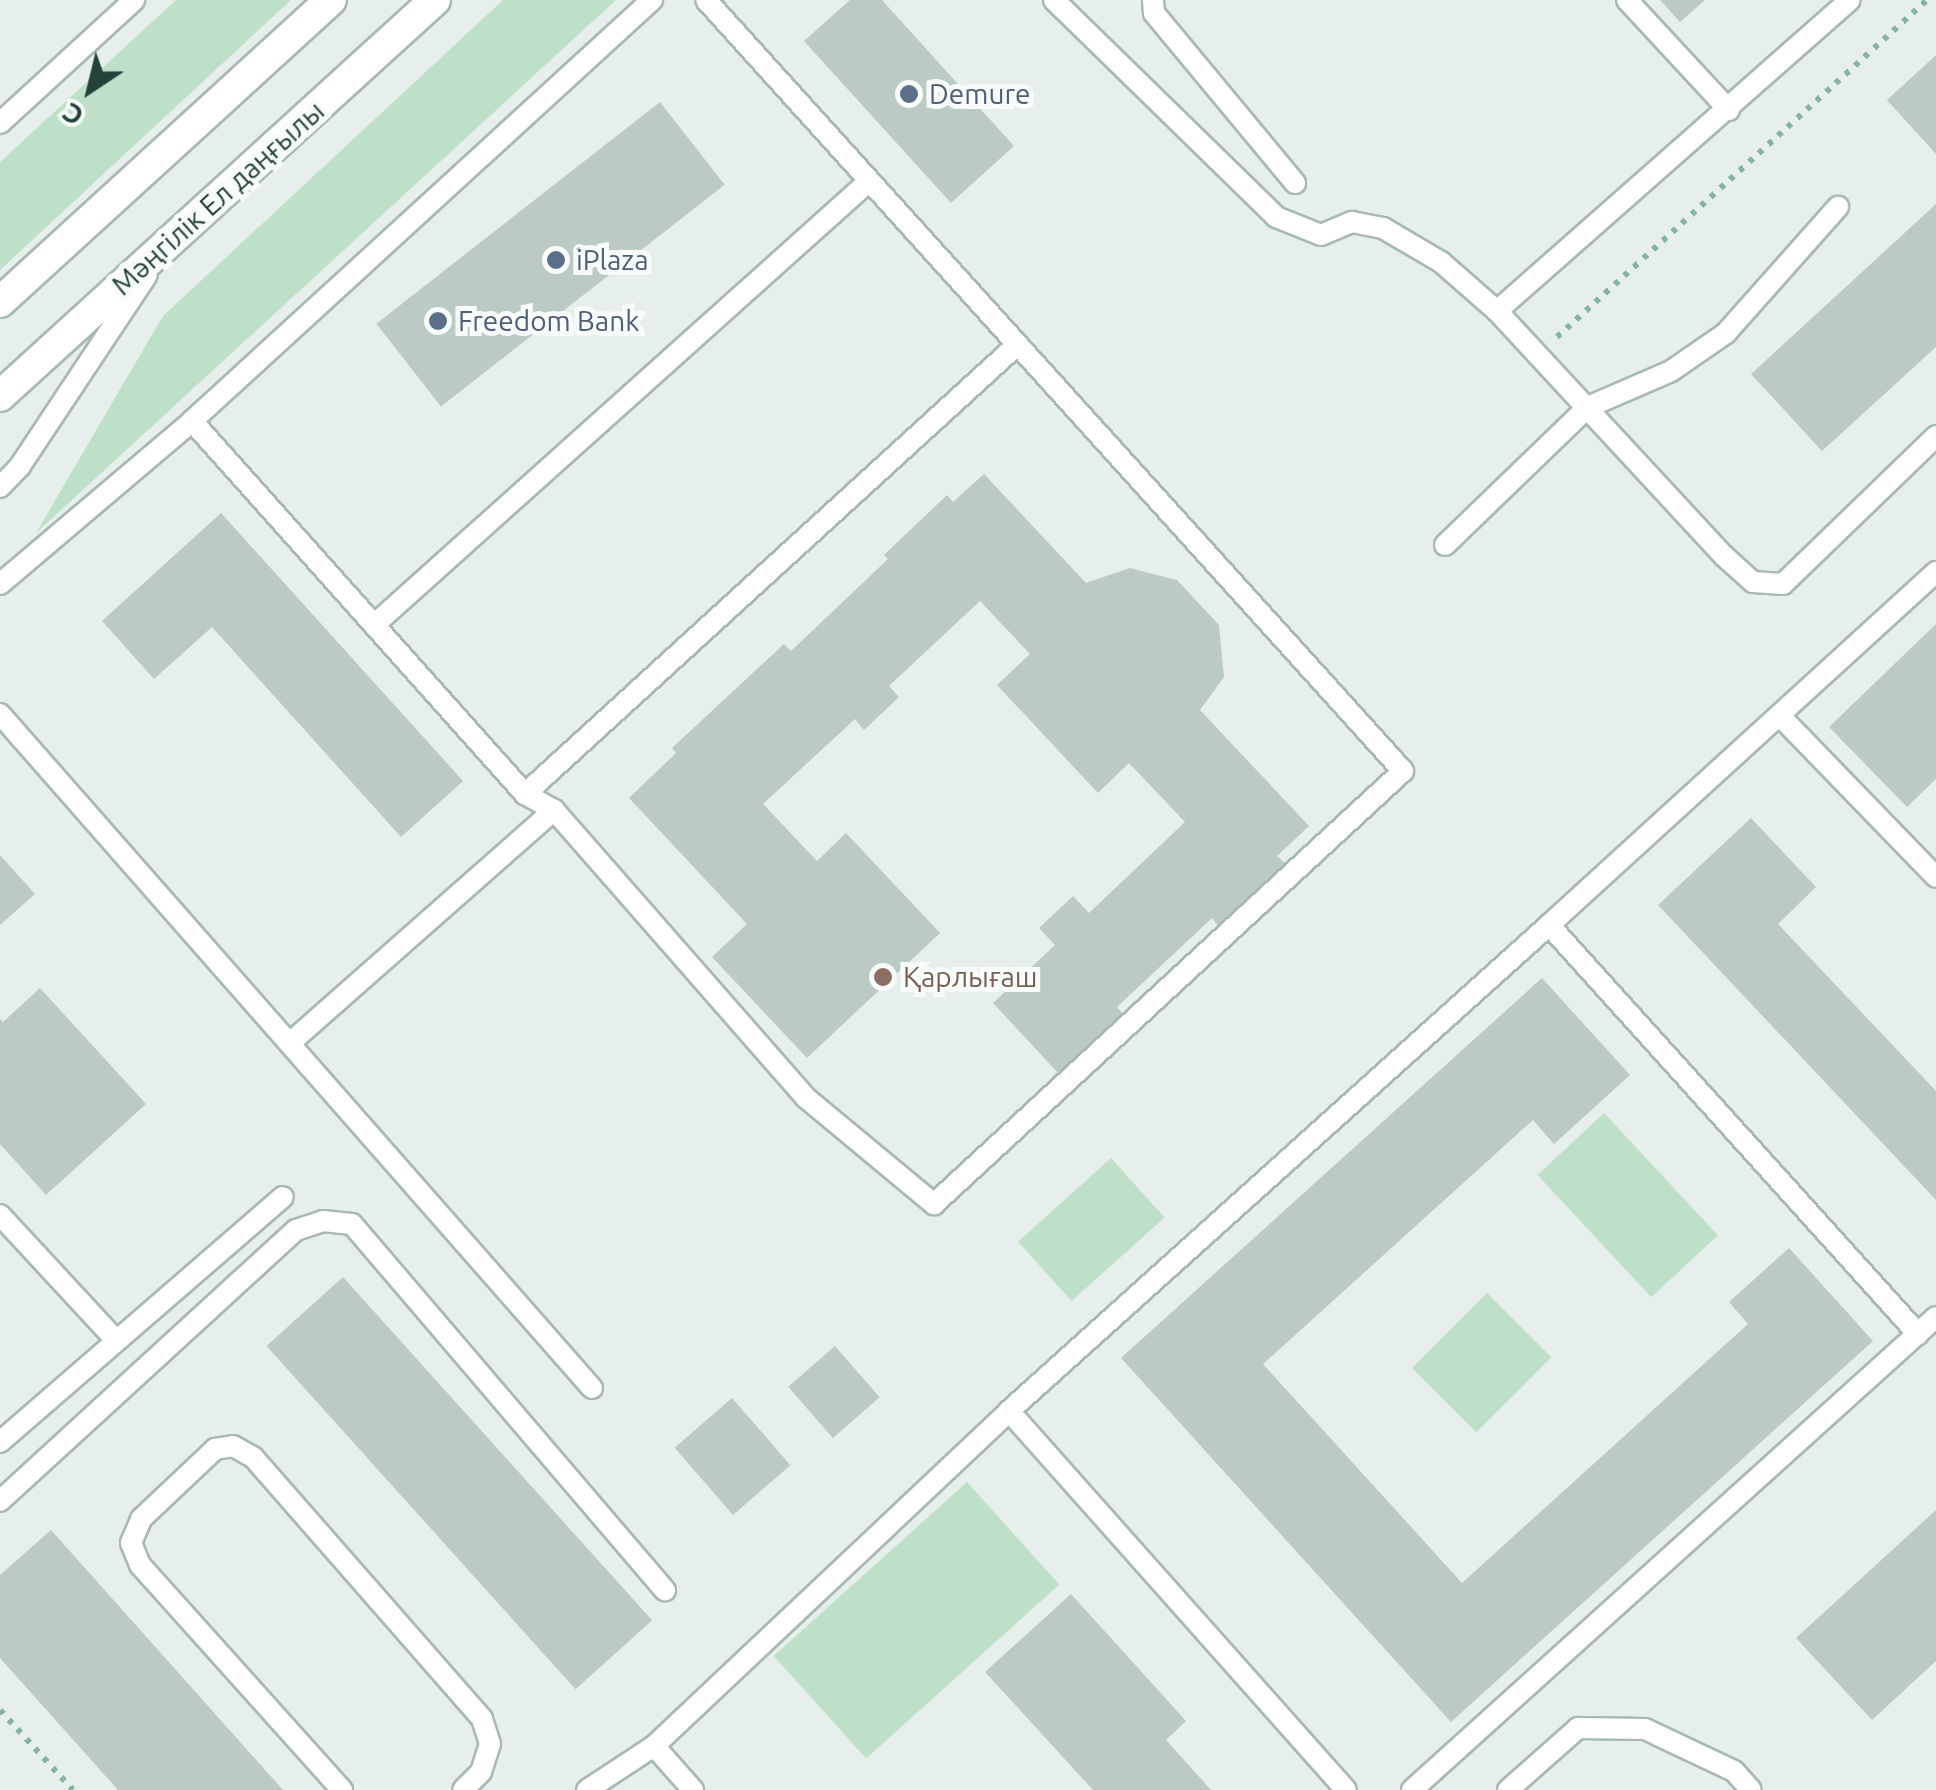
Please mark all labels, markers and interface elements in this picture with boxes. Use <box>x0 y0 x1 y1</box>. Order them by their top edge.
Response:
north arrow <box>40 40 140 140</box>
place label: Demure <box>929 77 1030 111</box>
marker: Demure <box>898 83 920 105</box>
street label: Мәңгілік Ел даңғылы <box>105 94 331 302</box>
text: С <box>56 97 89 133</box>
place label: iPlaza <box>576 243 649 277</box>
marker: iPlaza <box>545 249 567 271</box>
place label: Freedom Bank <box>458 304 639 338</box>
marker: Freedom Bank <box>427 310 449 332</box>
place label: Қарлығаш <box>903 960 1038 994</box>
marker: Қарлығаш <box>872 966 894 988</box>

